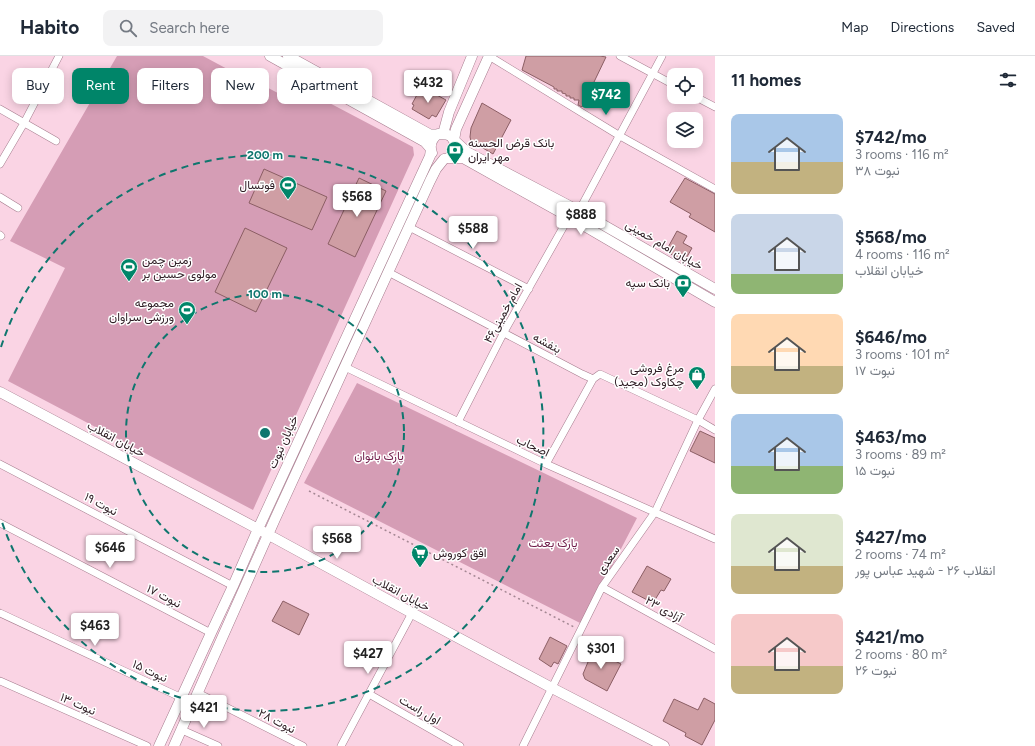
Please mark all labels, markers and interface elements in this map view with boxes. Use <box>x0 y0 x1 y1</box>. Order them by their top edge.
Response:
search box <box>103 10 383 46</box>
text: Habito <box>20 16 79 39</box>
icon: search <box>117 17 139 39</box>
text: Search here <box>149 19 229 37</box>
text: Map <box>841 19 869 36</box>
text: Directions <box>891 19 954 36</box>
text: Saved <box>976 19 1015 36</box>
chip: Buy <box>12 68 64 104</box>
chip: Rent <box>72 68 129 104</box>
chip: Filters <box>137 68 203 104</box>
chip: New <box>211 68 269 104</box>
chip: Apartment <box>277 68 372 104</box>
map controls <box>667 68 703 148</box>
button: locate <box>667 68 703 104</box>
icon: filters <box>997 69 1019 91</box>
pin: $432 <box>404 70 452 104</box>
text: 11 homes <box>731 70 801 90</box>
text: $432 <box>413 75 443 90</box>
pin: $742 <box>582 82 630 116</box>
text: $742 <box>591 87 621 102</box>
button: layers <box>667 112 703 148</box>
text: $742/mo <box>855 127 927 147</box>
icon: home <box>763 130 811 178</box>
place label: بانک قرض الحسنه مهر ایران <box>468 136 554 165</box>
bank icon: بانک قرض الحسنه مهر ایران <box>445 140 465 165</box>
text: 3 rooms · 116 m² <box>855 147 949 162</box>
text: 200 m <box>247 148 283 162</box>
text: نبوت ۳۸ <box>855 163 900 178</box>
sports icon: فوتسال <box>278 175 298 200</box>
place label: فوتسال <box>240 178 275 193</box>
pin: $568 <box>333 184 381 218</box>
text: $568 <box>342 189 372 204</box>
pin: $888 <box>557 202 605 236</box>
text: $888 <box>565 207 597 222</box>
pin: $588 <box>449 216 497 250</box>
street label: خیابان امام خمینی <box>622 217 705 274</box>
text: $588 <box>458 221 488 236</box>
text: $568/mo <box>855 227 927 247</box>
icon: home <box>763 230 811 278</box>
text: 4 rooms · 116 m² <box>855 247 950 262</box>
place label: زمین چمن مولوی حسین بر <box>141 253 217 282</box>
sports icon: زمین چمن مولوی حسین بر <box>119 257 139 282</box>
text: خیابان انقلاب <box>855 263 923 278</box>
bank icon: بانک سپه <box>673 273 693 298</box>
place label: بانک سپه <box>626 276 670 291</box>
street label: امام خمینی۴۶ <box>481 281 526 346</box>
text: 100 m <box>248 287 282 301</box>
place label: مجموعه ورزشی سراوان <box>109 296 174 325</box>
sports icon: مجموعه ورزشی سراوان <box>177 300 197 325</box>
text: $646/mo <box>855 327 927 347</box>
street label: بنفشه <box>531 330 563 356</box>
icon: home <box>763 330 811 378</box>
text: 3 rooms · 101 m² <box>855 347 950 362</box>
place label: مرغ فروشی چکاوک (مجید) <box>614 361 684 390</box>
text: نبوت ۱۷ <box>855 363 895 378</box>
shop icon: مرغ فروشی چکاوک (مجید) <box>687 365 707 390</box>
street label: خیابان نبوت <box>265 413 302 471</box>
street label: خیابان انقلاب <box>85 418 147 460</box>
centre of rings <box>258 426 272 440</box>
text: $463/mo <box>855 427 927 447</box>
icon: home <box>763 430 811 478</box>
street label: اصحاب <box>514 432 552 460</box>
text: 3 rooms · 89 m² <box>855 447 946 462</box>
park label: پارک بانوان <box>354 449 404 464</box>
text: نبوت ۱۵ <box>855 463 895 478</box>
street label: نبوت ۱۹ <box>82 489 120 519</box>
pin: $568 <box>313 526 361 560</box>
text: $427/mo <box>855 527 927 547</box>
icon: home <box>763 530 811 578</box>
text: $568 <box>322 531 352 546</box>
pin: $646 <box>86 535 134 569</box>
park label: پارک بعثت <box>528 536 578 551</box>
text: $646 <box>95 540 125 555</box>
supermarket icon: افق کوروش <box>410 543 430 568</box>
street label: سعدی <box>593 543 623 577</box>
place label: افق کوروش <box>433 546 487 561</box>
text: 2 rooms · 74 m² <box>855 547 946 562</box>
text: انقلاب ۲۶ - شهید عباس پور <box>855 563 995 578</box>
street label: خیابان انقلاب <box>370 572 432 614</box>
street label: نبوت ۱۷ <box>144 581 184 612</box>
street label: آزادی ۲۳ <box>643 593 686 626</box>
pin: $463 <box>71 613 119 647</box>
text: $463 <box>80 618 110 633</box>
text: $421/mo <box>855 627 924 647</box>
icon: home <box>763 630 811 678</box>
pin: $301 <box>577 636 625 670</box>
pin: $427 <box>344 641 392 675</box>
text: $301 <box>587 641 615 656</box>
text: $427 <box>353 646 383 661</box>
text: 2 rooms · 80 m² <box>855 647 947 662</box>
street label: نبوت ۱۵ <box>130 657 170 686</box>
text: نبوت ۲۶ <box>855 663 897 678</box>
street label: نبوت ۱۳ <box>57 690 98 719</box>
street label: اول راست <box>396 693 443 728</box>
pin: $421 <box>180 695 228 729</box>
text: $421 <box>190 700 218 715</box>
street label: نبوت ۲۸ <box>256 706 298 737</box>

